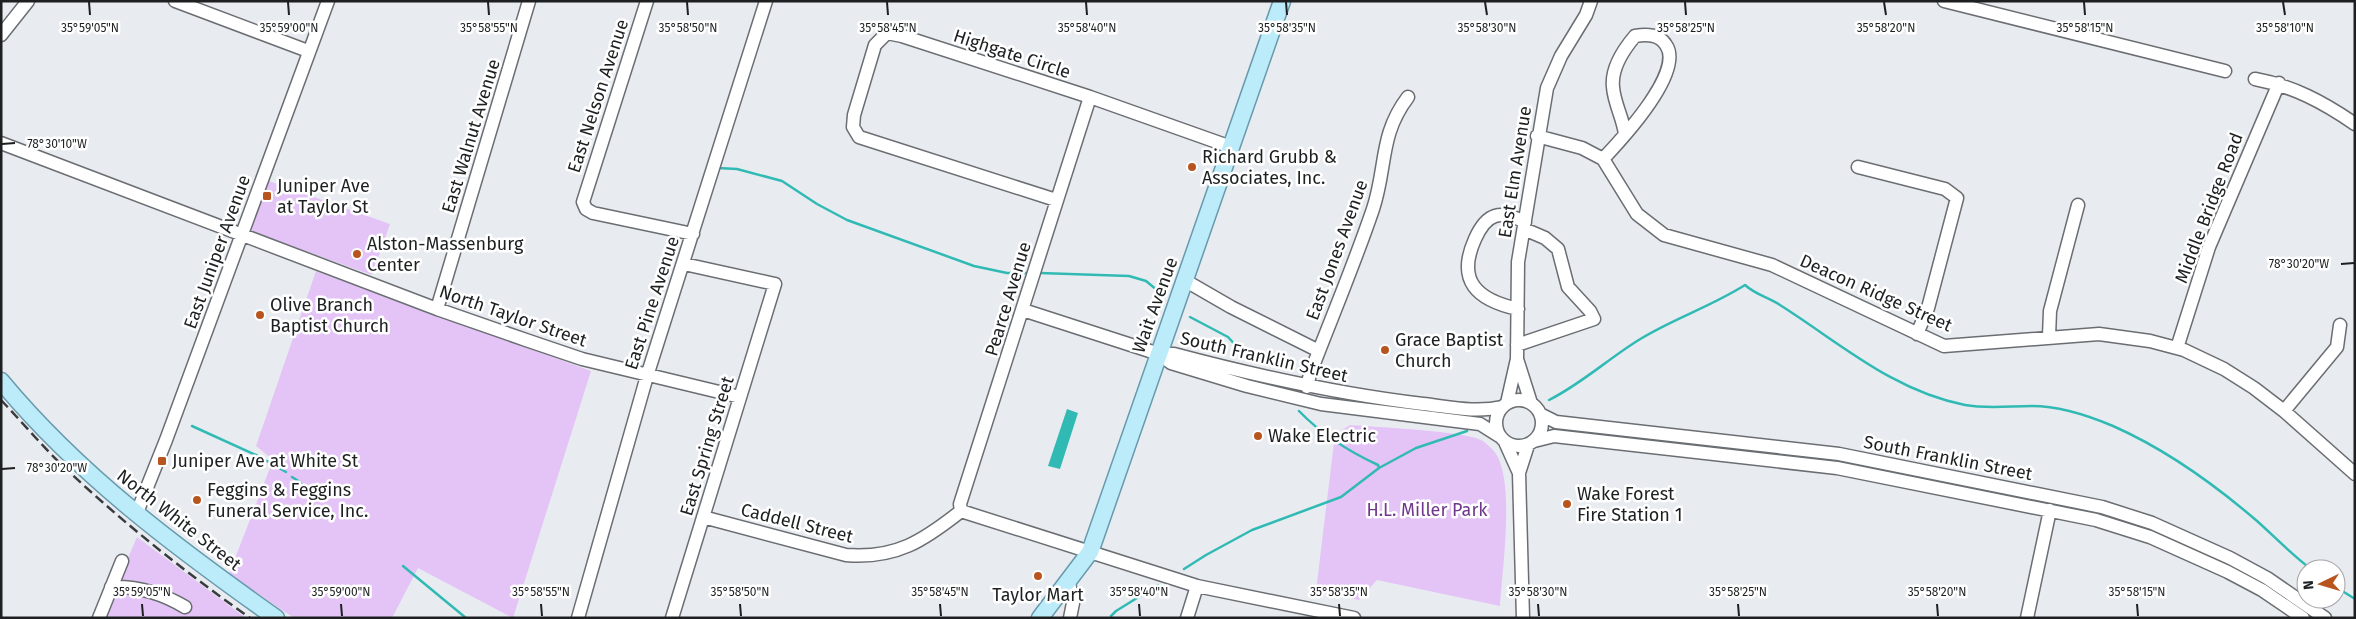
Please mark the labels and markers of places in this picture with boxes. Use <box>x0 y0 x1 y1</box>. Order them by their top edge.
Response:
place label: Richard Grubb & Associates, Inc. <box>1202 146 1337 189</box>
marker: Richard Grubb & Associates, Inc. <box>1186 161 1198 173</box>
place label: Juniper Ave at Taylor St <box>277 175 370 218</box>
marker: Juniper Ave at Taylor St <box>261 190 273 202</box>
place label: Alston-Massenburg Center <box>367 233 524 276</box>
marker: Alston-Massenburg Center <box>351 248 363 260</box>
place label: Olive Branch Baptist Church <box>270 294 389 337</box>
marker: Olive Branch Baptist Church <box>254 309 266 321</box>
place label: Grace Baptist Church <box>1395 329 1504 372</box>
marker: Grace Baptist Church <box>1379 344 1391 356</box>
place label: Wake Electric <box>1268 425 1376 447</box>
marker: Wake Electric <box>1252 430 1264 442</box>
place label: Juniper Ave at White St <box>172 450 359 472</box>
marker: Juniper Ave at White St <box>156 455 168 467</box>
place label: Feggins & Feggins Funeral Service, Inc. <box>207 479 368 522</box>
place label: Wake Forest Fire Station 1 <box>1577 483 1682 526</box>
marker: Feggins & Feggins Funeral Service, Inc. <box>191 494 203 506</box>
marker: Wake Forest Fire Station 1 <box>1561 498 1573 510</box>
marker: Taylor Mart <box>1032 570 1044 582</box>
place label: Taylor Mart <box>992 584 1084 606</box>

